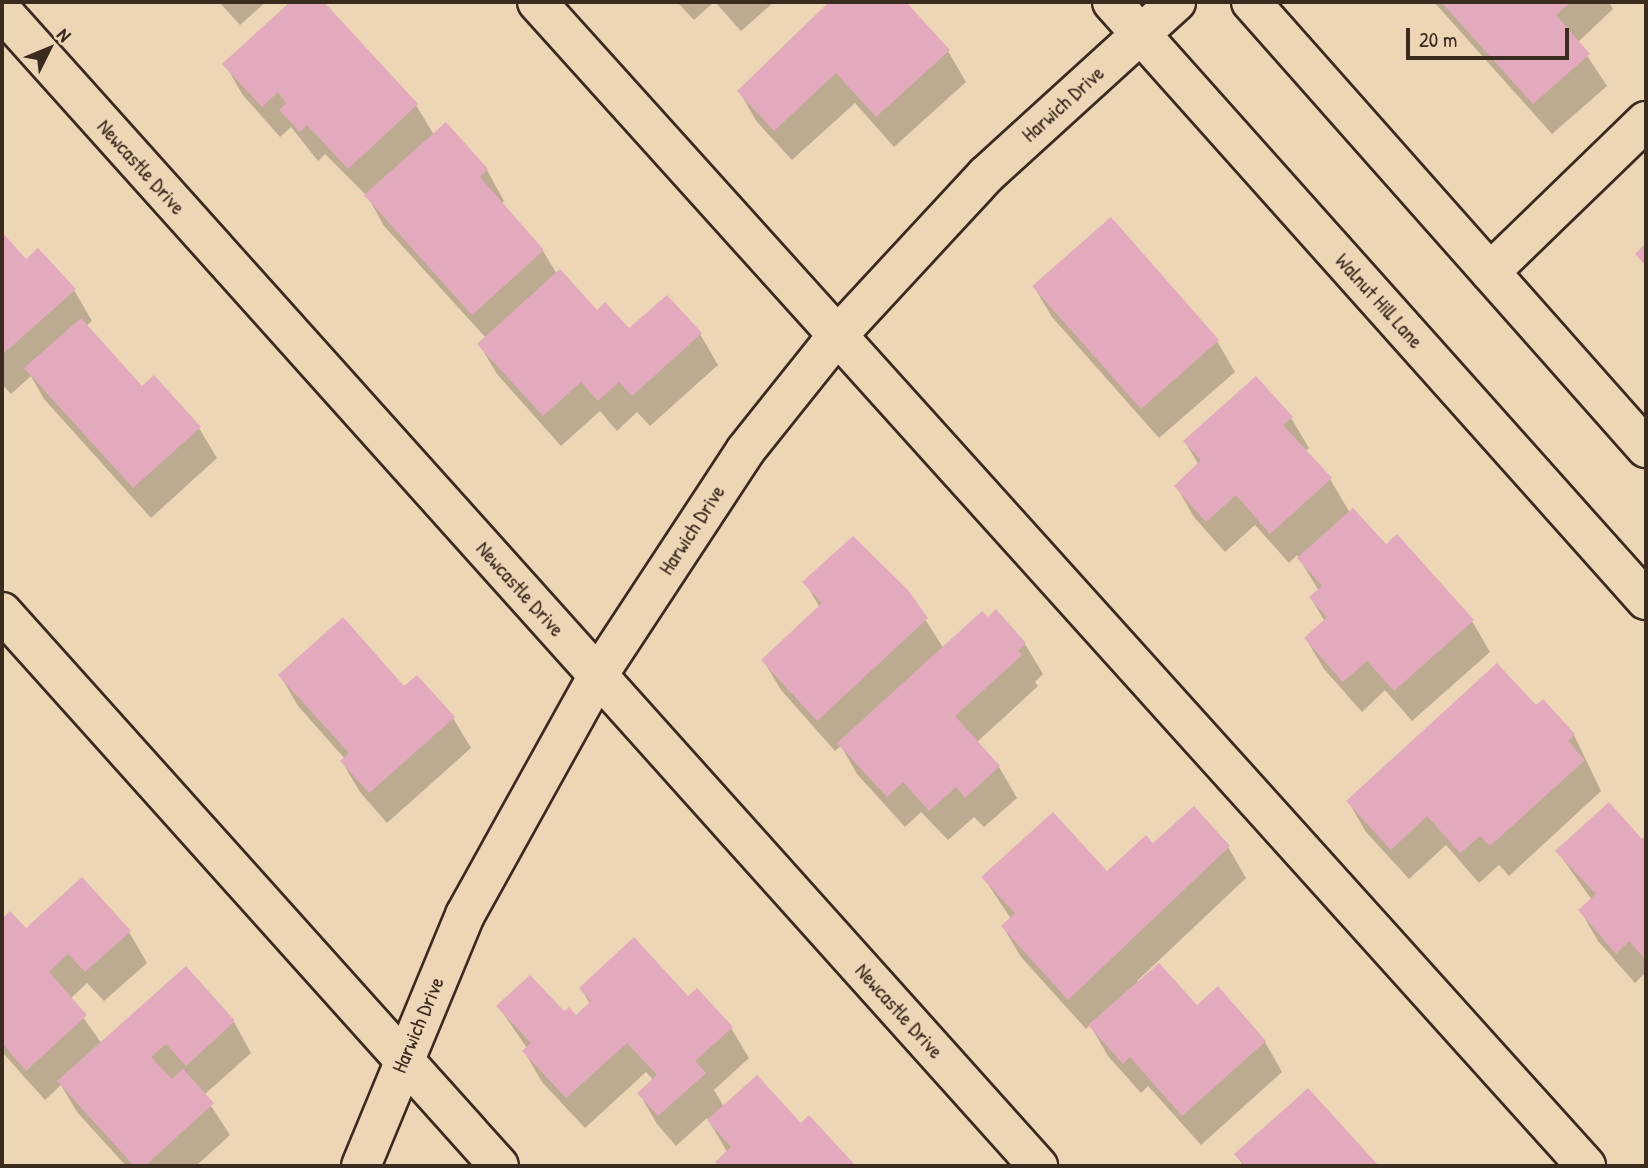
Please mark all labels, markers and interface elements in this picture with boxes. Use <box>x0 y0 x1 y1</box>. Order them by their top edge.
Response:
north arrow <box>14 14 84 84</box>
scale bar <box>1410 14 1573 58</box>
text: N <box>51 22 77 47</box>
text: 20 m <box>1419 25 1457 54</box>
street label: Harwich Drive <box>1017 61 1109 147</box>
street label: Newcastle Drive <box>92 114 190 220</box>
street label: Walnut Hill Lane <box>1330 248 1428 354</box>
street label: Harwich Drive <box>654 480 730 580</box>
street label: Newcastle Drive <box>471 536 569 642</box>
street label: Newcastle Drive <box>850 958 948 1064</box>
street label: Harwich Drive <box>386 973 450 1077</box>

